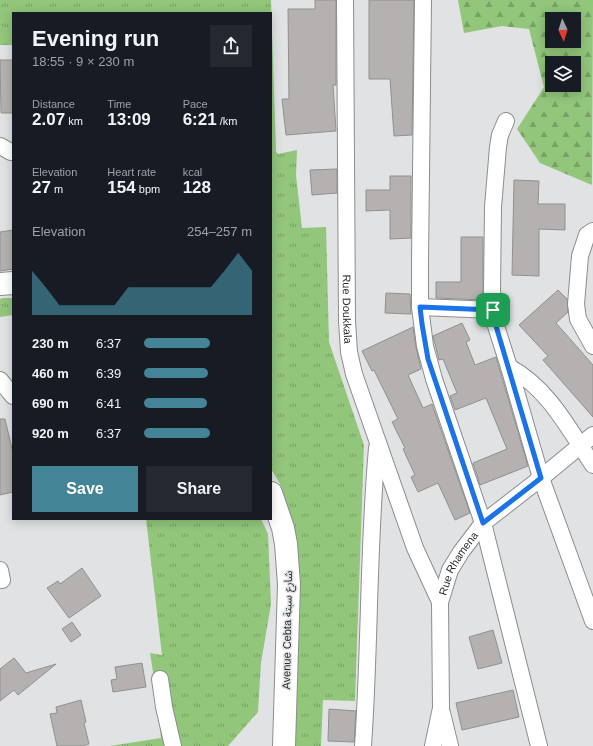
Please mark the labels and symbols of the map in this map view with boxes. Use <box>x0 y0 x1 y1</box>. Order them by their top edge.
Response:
north arrow <box>545 12 581 48</box>
street label: Rue Doukkala <box>341 274 354 345</box>
pin <box>476 293 510 327</box>
street label: Rue Rhamena <box>437 529 481 596</box>
street label: Avenue Cebta شارع سبتة <box>280 570 296 690</box>

